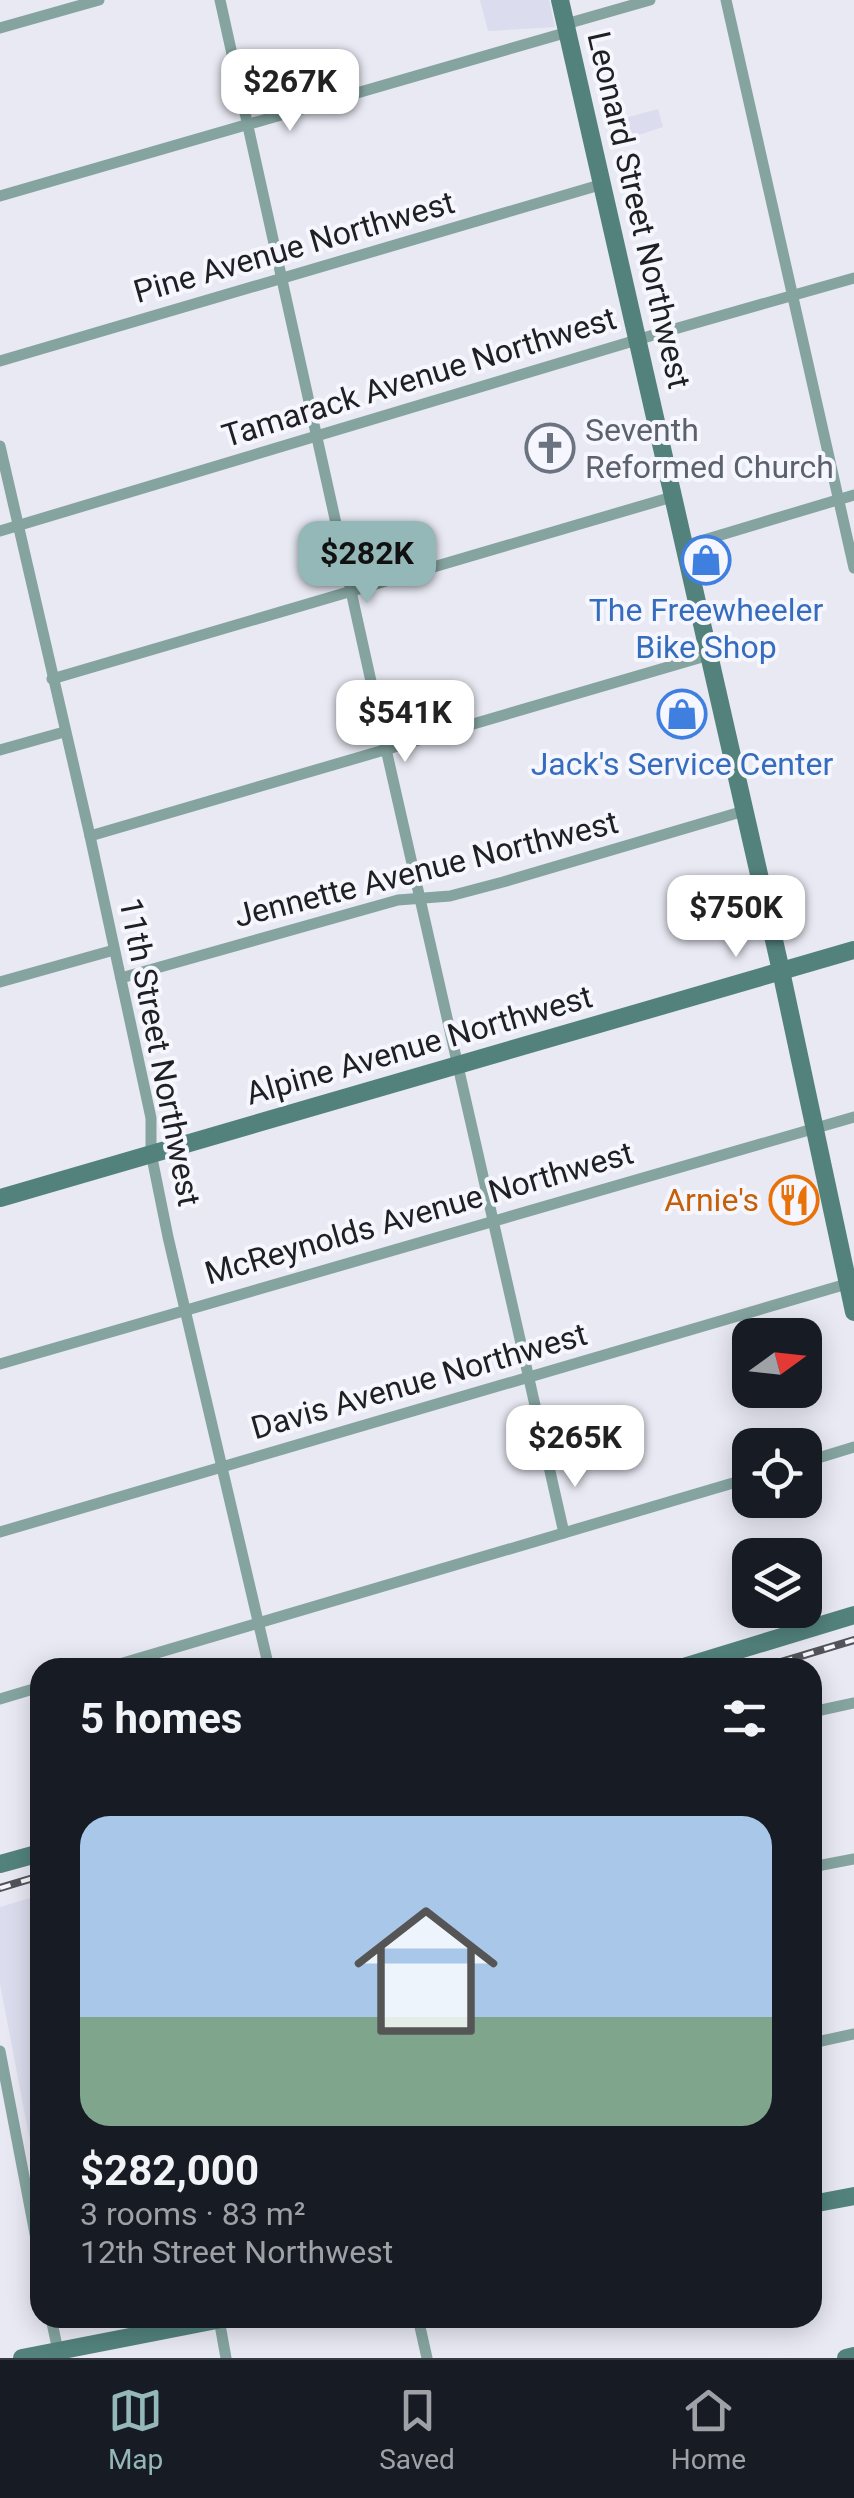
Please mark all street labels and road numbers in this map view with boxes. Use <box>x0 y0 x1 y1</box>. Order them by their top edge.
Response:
street label: Leonard Street Northwest <box>579 28 699 392</box>
street label: Pine Avenue Northwest <box>129 183 459 311</box>
street label: Tamarack Avenue Northwest <box>217 299 621 455</box>
street label: Jennette Avenue Northwest <box>230 803 622 935</box>
street label: 11th Street Northwest <box>111 895 209 1209</box>
street label: Alpine Avenue Northwest <box>242 977 596 1113</box>
street label: McReynolds Avenue Northwest <box>200 1134 638 1292</box>
street label: Davis Avenue Northwest <box>247 1315 591 1447</box>

